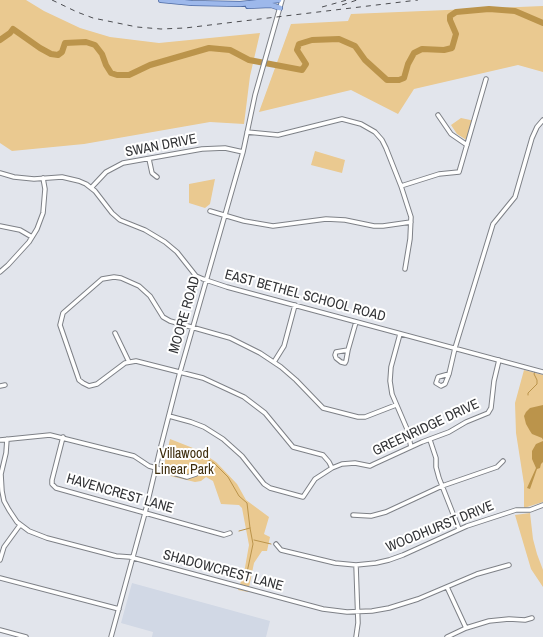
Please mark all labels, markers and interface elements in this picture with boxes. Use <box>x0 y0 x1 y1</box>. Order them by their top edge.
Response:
street label: SWAN DRIVE <box>124 131 198 161</box>
street label: EAST BETHEL SCHOOL ROAD <box>223 266 387 326</box>
street label: MOORE ROAD <box>166 274 204 356</box>
street label: GREENRIDGE DRIVE <box>370 396 482 460</box>
park label: Villawood Linear Park <box>154 446 214 478</box>
street label: HAVENCREST LANE <box>64 471 176 517</box>
street label: WOODHURST DRIVE <box>384 498 496 556</box>
street label: SHADOWCREST LANE <box>161 547 285 595</box>

